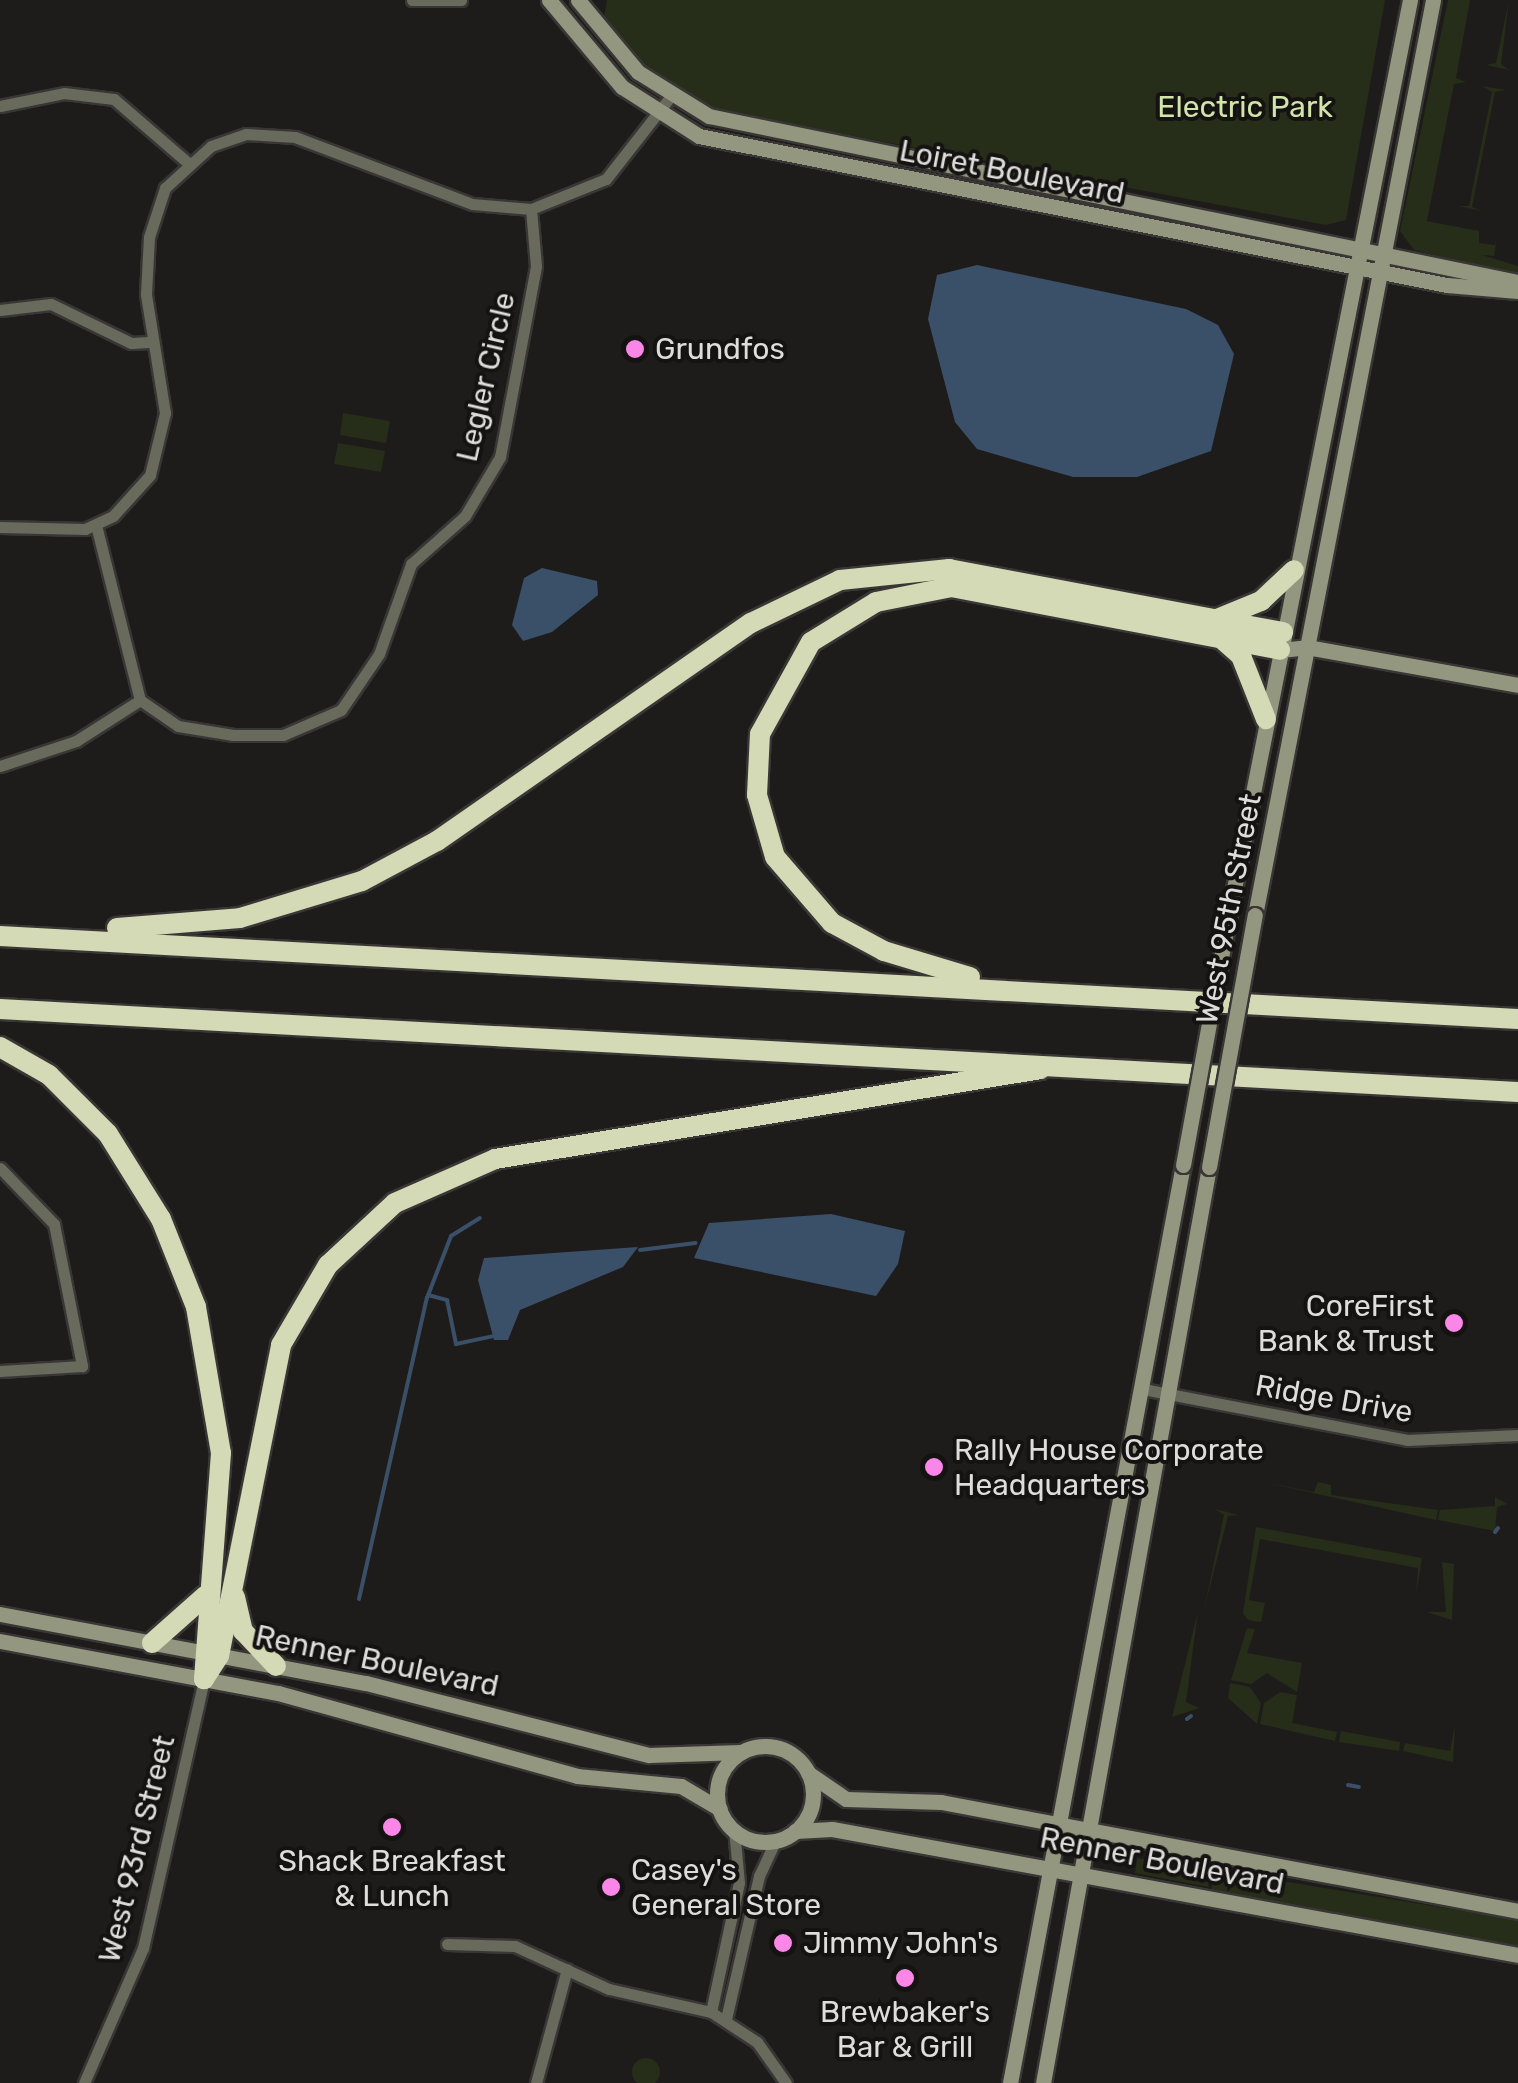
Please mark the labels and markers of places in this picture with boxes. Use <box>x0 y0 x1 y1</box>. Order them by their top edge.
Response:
place label: Grundfos <box>655 331 785 367</box>
marker: Grundfos <box>624 338 646 360</box>
place label: CoreFirst Bank & Trust <box>1257 1288 1434 1358</box>
marker: CoreFirst Bank & Trust <box>1443 1312 1465 1334</box>
place label: Rally House Corporate Headquarters <box>954 1432 1265 1502</box>
marker: Rally House Corporate Headquarters <box>923 1456 945 1478</box>
marker: Shack Breakfast & Lunch <box>381 1816 403 1838</box>
place label: Shack Breakfast & Lunch <box>278 1843 506 1914</box>
place label: Casey's General Store <box>631 1852 821 1922</box>
marker: Casey's General Store <box>600 1876 622 1898</box>
place label: Jimmy John's <box>803 1925 999 1961</box>
marker: Jimmy John's <box>772 1932 794 1954</box>
marker: Brewbaker's Bar & Grill <box>894 1967 916 1989</box>
place label: Brewbaker's Bar & Grill <box>820 1994 990 2064</box>

